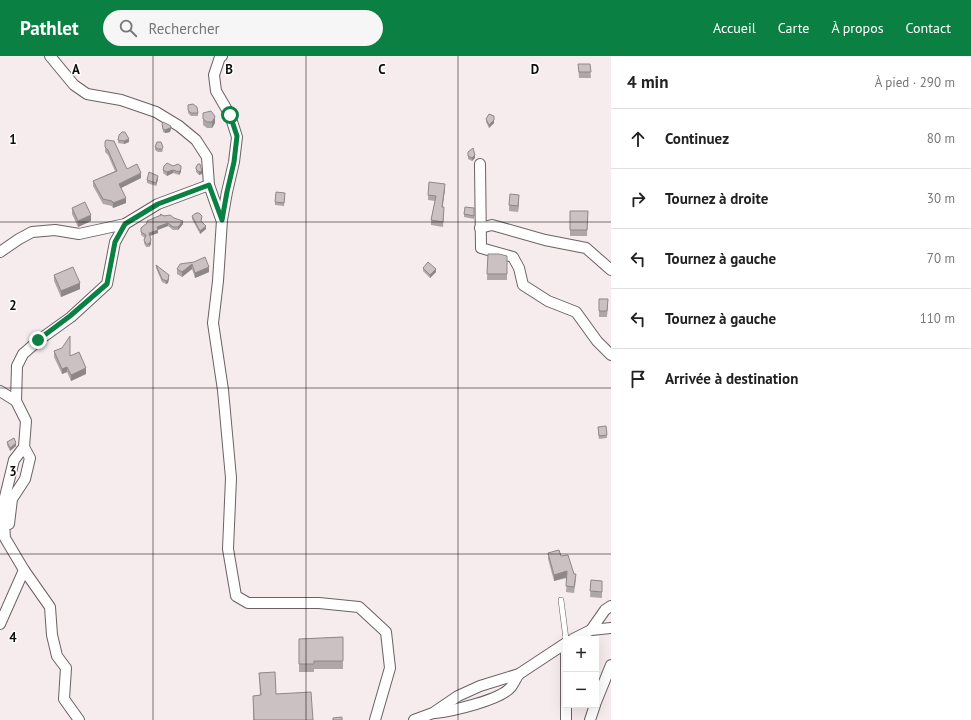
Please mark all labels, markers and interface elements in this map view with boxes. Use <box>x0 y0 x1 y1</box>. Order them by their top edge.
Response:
search box <box>103 10 383 46</box>
text: Pathlet <box>20 16 79 40</box>
icon: search <box>117 17 139 39</box>
text: Rechercher <box>149 19 220 38</box>
text: Accueil <box>713 19 756 37</box>
text: Carte <box>778 19 809 37</box>
text: À propos <box>831 19 884 37</box>
text: Contact <box>906 19 951 37</box>
text: A <box>72 61 80 78</box>
text: B <box>225 61 233 78</box>
text: C <box>378 61 386 78</box>
text: D <box>531 61 539 78</box>
text: 4 min <box>627 71 668 93</box>
text: À pied · 290 m <box>875 74 955 91</box>
route start <box>221 106 239 124</box>
icon: ahead <box>627 128 649 150</box>
text: Continuez <box>665 129 729 148</box>
text: 80 m <box>927 130 955 147</box>
text: 1 <box>9 131 17 148</box>
icon: right <box>627 188 649 210</box>
text: Tournez à droite <box>665 189 768 208</box>
text: 30 m <box>927 190 955 207</box>
icon: left <box>627 248 649 270</box>
text: Tournez à gauche <box>665 249 776 268</box>
text: 70 m <box>927 250 955 267</box>
text: 2 <box>9 297 17 314</box>
icon: left <box>627 308 649 330</box>
text: Tournez à gauche <box>665 309 776 328</box>
text: 110 m <box>920 310 955 327</box>
route end <box>29 331 47 349</box>
icon: arrive <box>627 368 649 390</box>
text: Arrivée à destination <box>665 369 798 388</box>
text: 3 <box>9 463 17 480</box>
text: 4 <box>9 629 17 646</box>
map controls <box>563 636 599 708</box>
button: + <box>563 636 599 672</box>
button: − <box>563 672 599 708</box>

